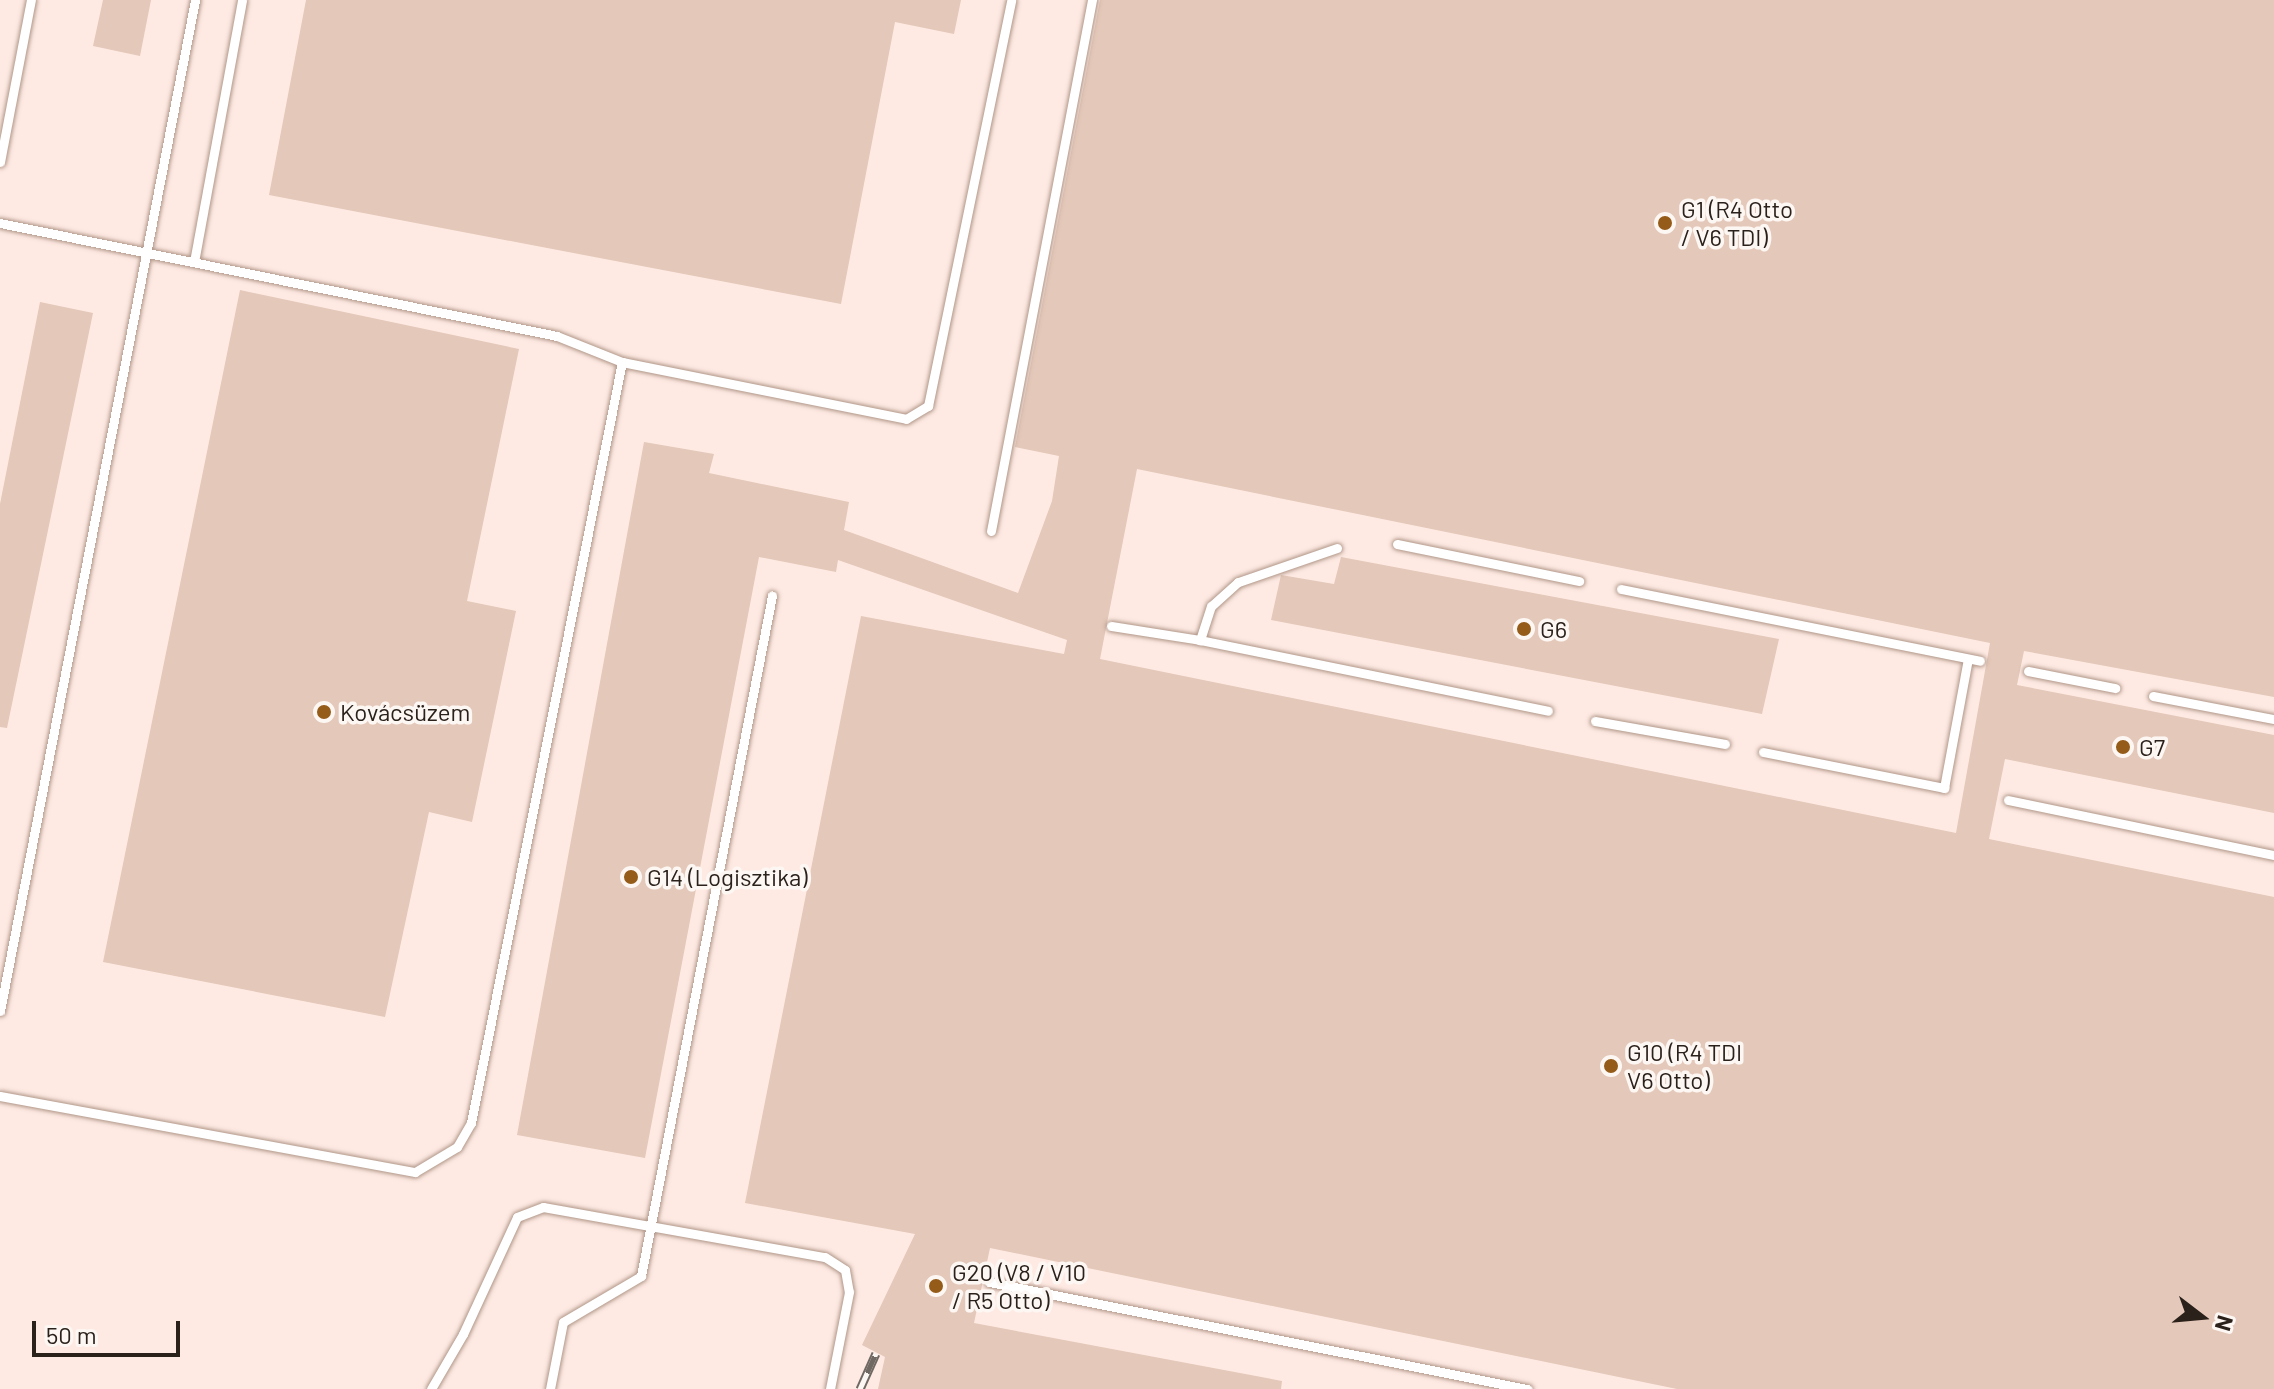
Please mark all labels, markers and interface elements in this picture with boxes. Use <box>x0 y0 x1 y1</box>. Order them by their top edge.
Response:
place label: G1 (R4 Otto / V6 TDI) <box>1681 195 1793 251</box>
marker: G1 (R4 Otto / V6 TDI) <box>1656 214 1674 232</box>
place label: G6 <box>1540 615 1567 643</box>
marker: G6 <box>1515 620 1533 638</box>
place label: Kovácsüzem <box>340 698 470 726</box>
marker: Kovácsüzem <box>315 703 333 721</box>
place label: G7 <box>2139 733 2165 761</box>
marker: G7 <box>2114 738 2132 756</box>
place label: G14 (Logisztika) <box>647 863 807 891</box>
marker: G14 (Logisztika) <box>622 868 640 886</box>
place label: G10 (R4 TDI V6 Otto) <box>1627 1038 1742 1094</box>
marker: G10 (R4 TDI V6 Otto) <box>1602 1057 1620 1075</box>
place label: G20 (V8 / V10 / R5 Otto) <box>952 1258 1086 1314</box>
marker: G20 (V8 / V10 / R5 Otto) <box>927 1277 945 1295</box>
north arrow <box>2162 1277 2242 1357</box>
scale bar <box>36 1305 184 1355</box>
text: N <box>2211 1313 2240 1334</box>
text: 50 m <box>46 1320 97 1349</box>

